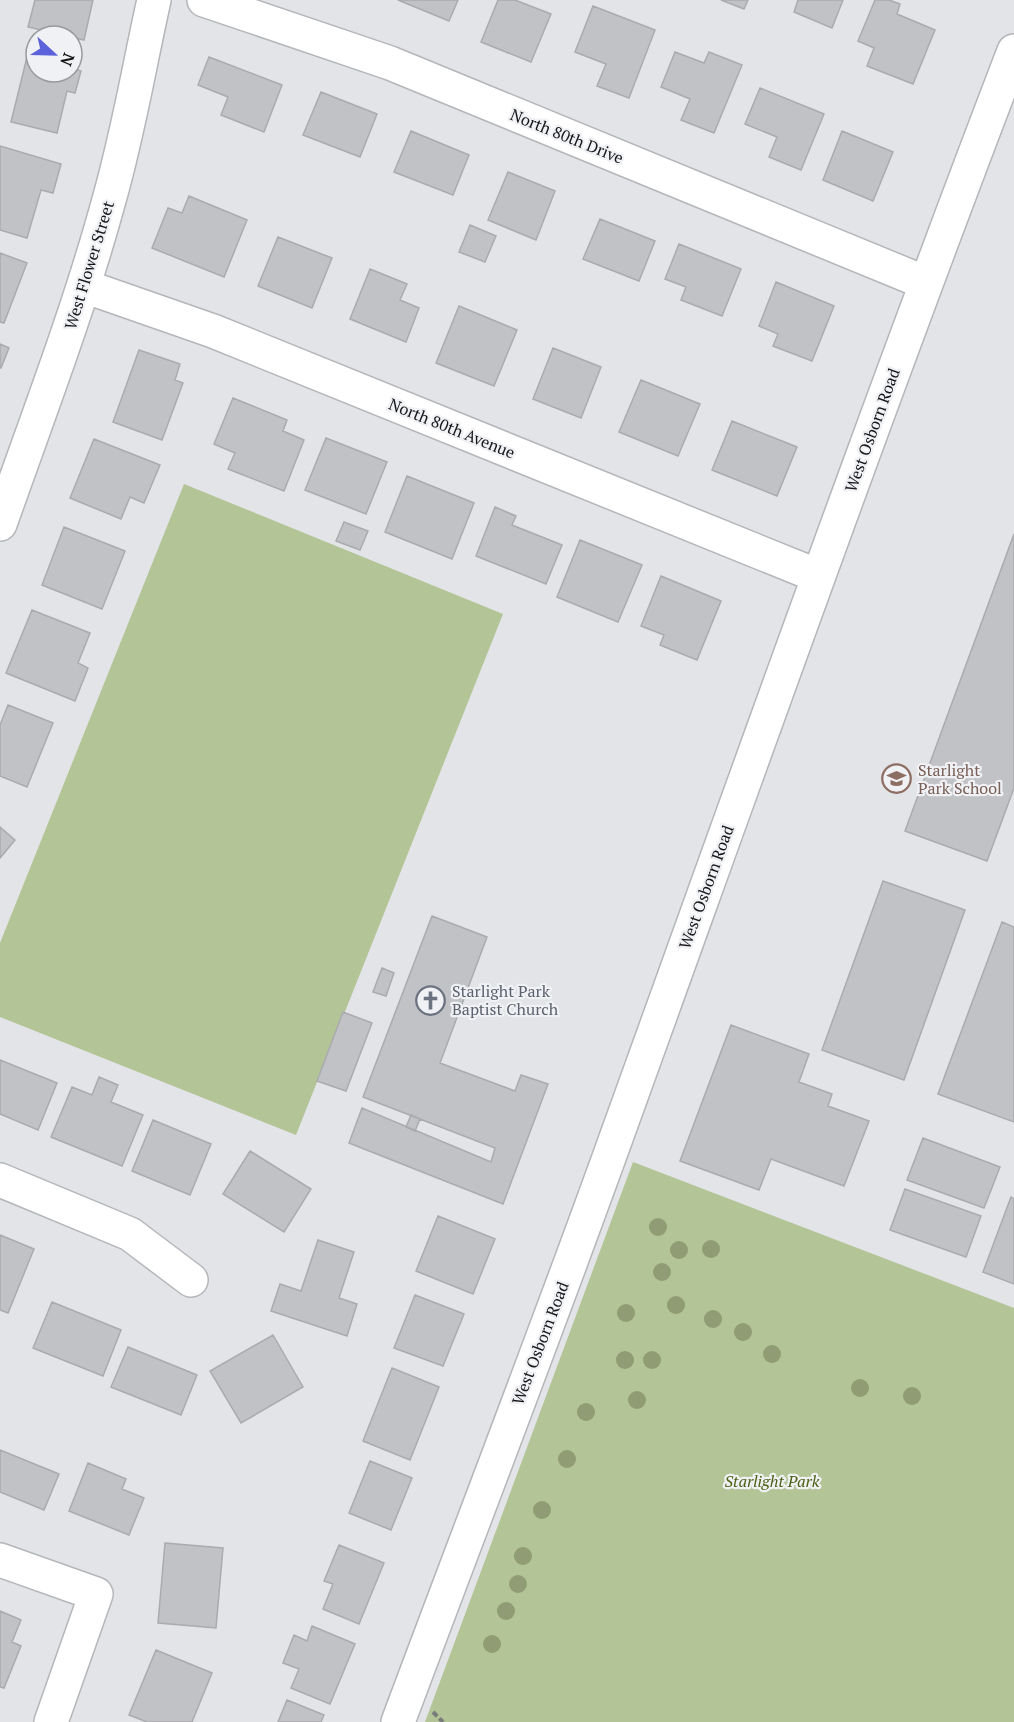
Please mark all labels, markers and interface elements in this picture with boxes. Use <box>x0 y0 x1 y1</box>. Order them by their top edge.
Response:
north arrow <box>24 24 84 84</box>
text: N <box>55 50 80 69</box>
street label: North 80th Drive <box>507 103 627 169</box>
street label: West Flower Street <box>59 198 119 332</box>
street label: West Osborn Road <box>839 365 905 495</box>
street label: North 80th Avenue <box>386 393 518 463</box>
place label: Starlight Park School <box>918 759 1002 799</box>
school or university icon: Starlight Park School <box>881 763 913 795</box>
street label: West Osborn Road <box>673 822 739 952</box>
place label: Starlight Park Baptist Church <box>452 980 559 1020</box>
church icon: Starlight Park Baptist Church <box>415 984 447 1016</box>
street label: West Osborn Road <box>506 1278 574 1408</box>
park label: Starlight Park <box>725 1470 820 1492</box>

